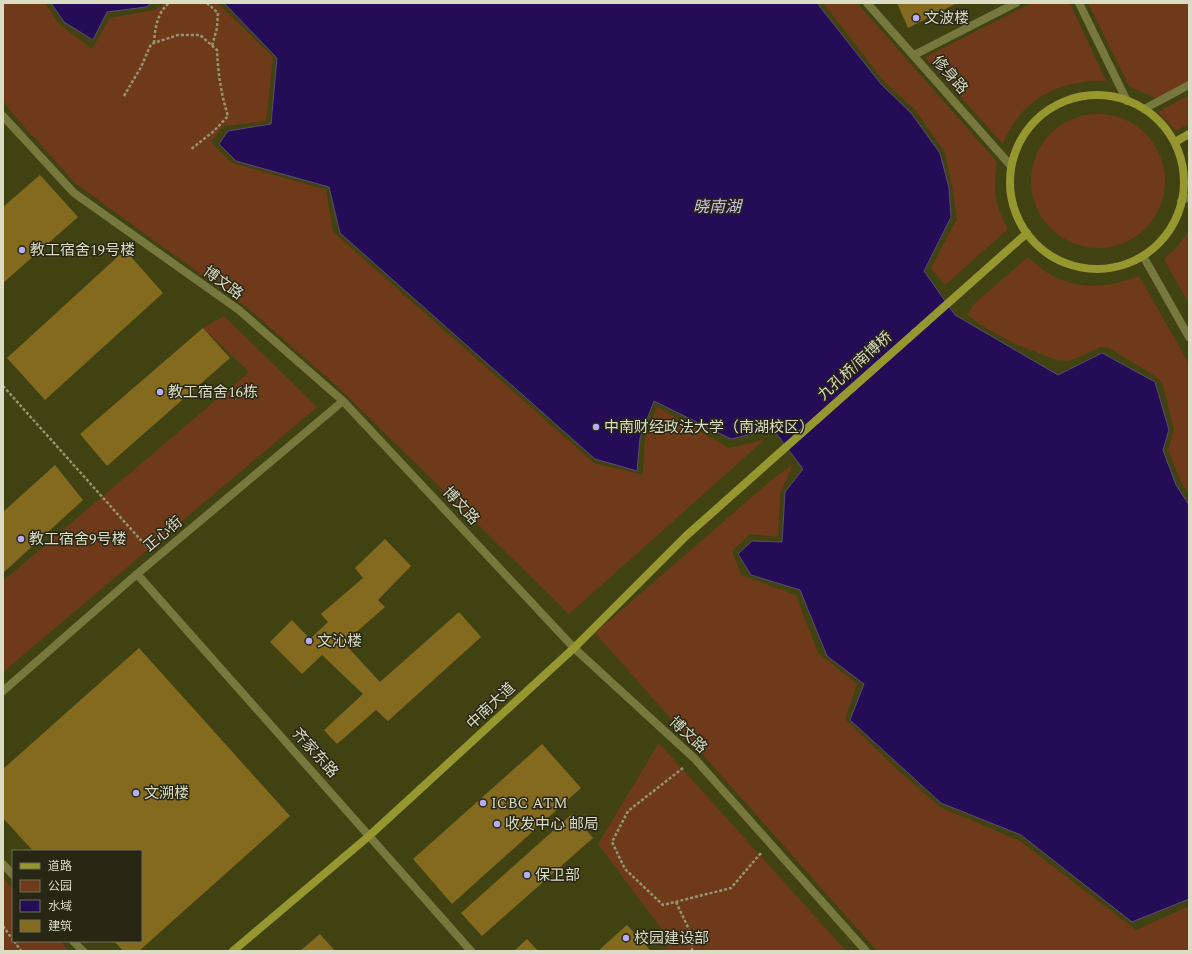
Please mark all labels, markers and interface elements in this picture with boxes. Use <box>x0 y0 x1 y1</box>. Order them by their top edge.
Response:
place label: 文波楼 <box>924 7 969 30</box>
marker: 文波楼 <box>911 13 921 23</box>
street label: 修身路 <box>927 50 973 100</box>
water label: 晓南湖 <box>693 195 744 219</box>
place label: 教工宿舍19号楼 <box>30 239 135 262</box>
marker: 教工宿舍19号楼 <box>17 245 27 255</box>
street label: 博文路 <box>198 260 248 306</box>
street label: 九孔桥/南博桥 <box>812 326 898 406</box>
place label: 教工宿舍16栋 <box>168 381 258 404</box>
marker: 教工宿舍16栋 <box>155 387 165 397</box>
place label: 中南财经政法大学（南湖校区） <box>604 416 814 439</box>
marker: 中南财经政法大学（南湖校区） <box>591 422 601 432</box>
street label: 博文路 <box>437 482 485 530</box>
street label: 正心街 <box>138 511 188 557</box>
place label: 教工宿舍9号楼 <box>29 528 127 551</box>
marker: 教工宿舍9号楼 <box>16 534 26 544</box>
place label: 文沁楼 <box>317 630 362 653</box>
marker: 文沁楼 <box>304 636 314 646</box>
street label: 中南大道 <box>461 677 521 735</box>
street label: 博文路 <box>664 711 712 759</box>
street label: 齐家东路 <box>286 723 344 783</box>
place label: 文溯楼 <box>144 782 189 805</box>
marker: 文溯楼 <box>131 788 141 798</box>
place label: ICBC ATM <box>491 792 568 815</box>
marker: ICBC ATM <box>478 798 488 808</box>
place label: 收发中心 邮局 <box>505 813 599 836</box>
marker: 收发中心 邮局 <box>492 819 502 829</box>
legend <box>12 850 142 942</box>
text: 道路 <box>48 857 72 876</box>
place label: 保卫部 <box>535 864 580 887</box>
marker: 保卫部 <box>522 870 532 880</box>
text: 公园 <box>48 877 72 896</box>
text: 水域 <box>48 897 72 916</box>
text: 建筑 <box>48 917 72 936</box>
place label: 校园建设部 <box>634 927 709 950</box>
marker: 校园建设部 <box>621 933 631 943</box>

